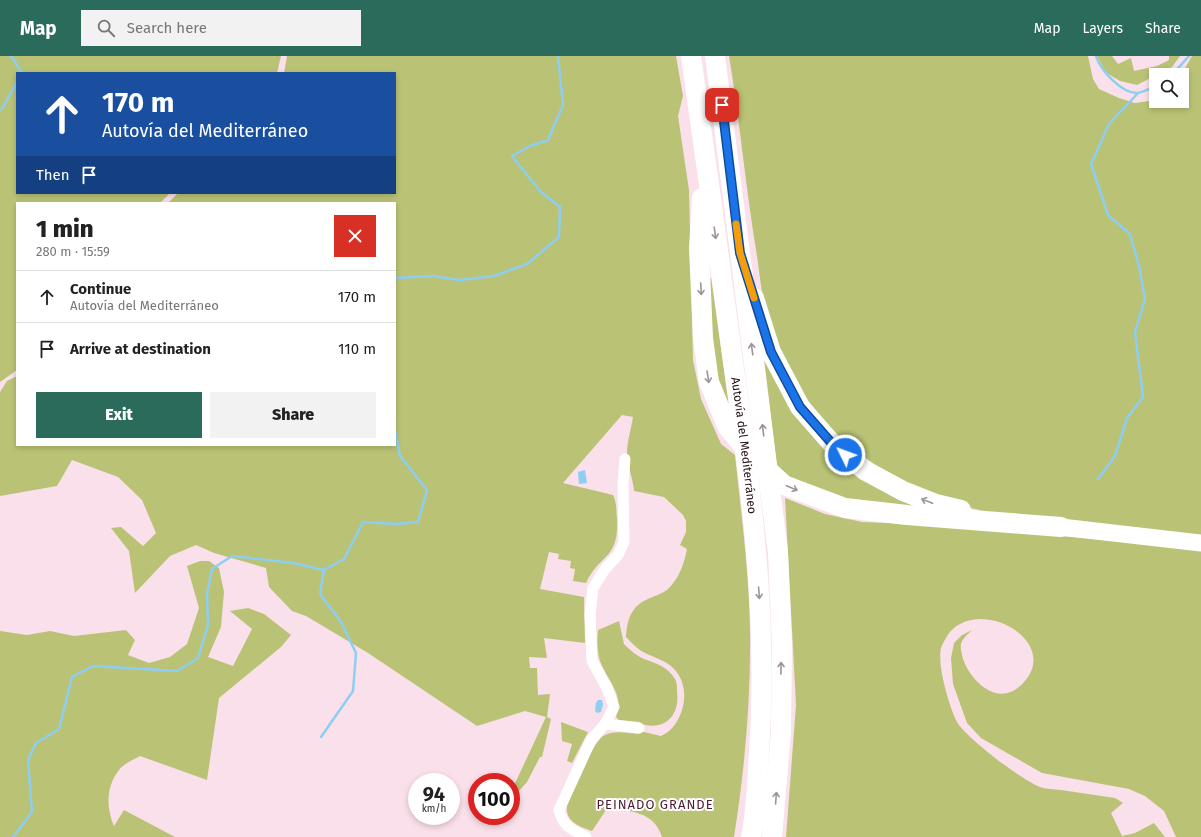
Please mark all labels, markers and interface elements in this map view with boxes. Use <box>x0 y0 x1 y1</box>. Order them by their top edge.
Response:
search box <box>81 10 361 46</box>
text: Map <box>20 17 57 40</box>
icon: search <box>95 17 117 39</box>
text: Search here <box>127 19 207 37</box>
text: Map <box>1034 20 1060 37</box>
text: Layers <box>1082 20 1123 37</box>
text: Share <box>1145 20 1181 37</box>
map controls <box>1149 68 1189 108</box>
button: search <box>1149 68 1189 108</box>
text: 170 m <box>102 86 174 119</box>
icon: ahead <box>36 88 88 140</box>
pin <box>705 88 739 122</box>
icon: arrive <box>711 94 733 116</box>
text: Autovía del Mediterráneo <box>102 120 308 142</box>
icon: arrive <box>78 164 100 186</box>
text: Then <box>36 166 70 184</box>
text: 1 min <box>36 215 94 243</box>
button: close <box>334 215 376 257</box>
one-way arrow <box>711 226 719 239</box>
text: 280 m · 15:59 <box>36 244 110 259</box>
text: Continue <box>70 280 131 298</box>
one-way arrow <box>697 282 705 295</box>
icon: ahead <box>36 286 58 308</box>
text: 170 m <box>338 288 376 306</box>
text: Autovía del Mediterráneo <box>70 298 219 313</box>
icon: arrive <box>36 338 58 360</box>
text: Arrive at destination <box>70 340 211 358</box>
text: 110 m <box>338 340 376 358</box>
one-way arrow <box>748 343 756 356</box>
one-way arrow <box>704 370 712 383</box>
street label: Autovía del Mediterráneo <box>728 376 759 514</box>
button: Exit <box>36 392 202 438</box>
button: Share <box>210 392 376 438</box>
one-way arrow <box>759 424 767 437</box>
position arrow <box>824 434 866 476</box>
one-way arrow <box>786 485 798 493</box>
one-way arrow <box>921 496 933 504</box>
one-way arrow <box>755 586 762 599</box>
one-way arrow <box>777 662 785 675</box>
speed limit sign: 100 <box>468 773 520 825</box>
text: 94 <box>423 782 445 806</box>
one-way arrow <box>772 792 779 805</box>
district label: PEINADO GRANDE <box>596 797 714 812</box>
text: km/h <box>422 803 446 815</box>

